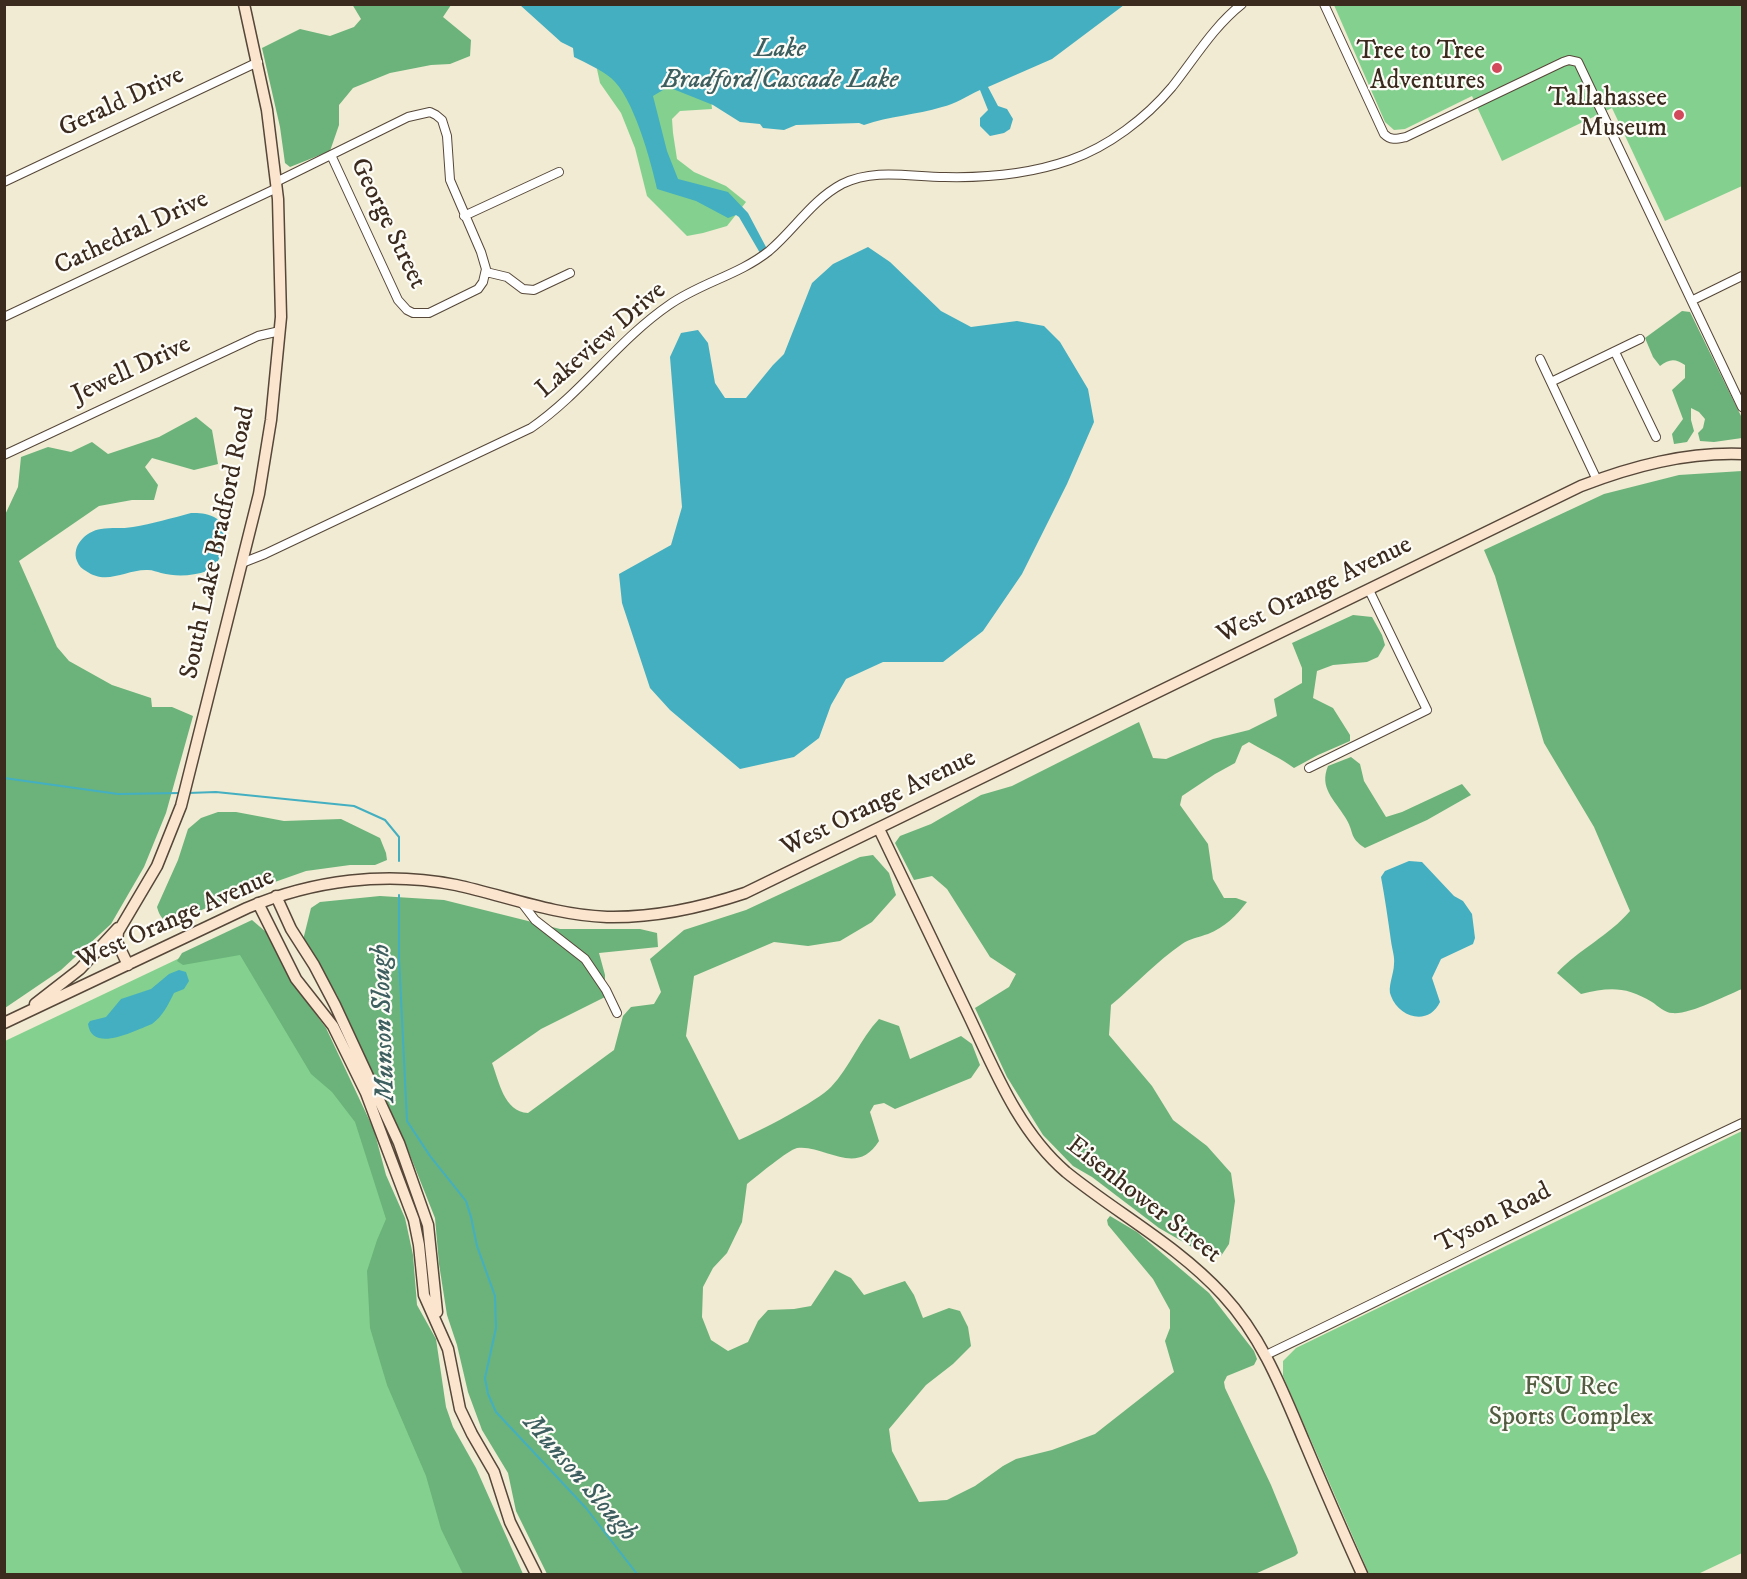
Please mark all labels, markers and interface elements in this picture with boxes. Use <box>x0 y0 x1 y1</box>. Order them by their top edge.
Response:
water label: Lake Bradford/Cascade Lake <box>661 34 899 97</box>
place label: Tree to Tree Adventures <box>1356 37 1485 98</box>
street label: Gerald Drive <box>55 61 189 145</box>
marker: Tree to Tree Adventures <box>1490 61 1504 75</box>
place label: Tallahassee Museum <box>1548 84 1667 146</box>
marker: Tallahassee Museum <box>1672 108 1686 122</box>
street label: George Street <box>342 153 432 295</box>
street label: Cathedral Drive <box>50 185 214 283</box>
street label: Lakeview Drive <box>531 276 673 406</box>
street label: Jewell Drive <box>68 330 196 412</box>
street label: South Lake Bradford Road <box>175 404 263 682</box>
street label: West Orange Avenue <box>1213 530 1417 652</box>
street label: West Orange Avenue <box>777 743 981 865</box>
street label: West Orange Avenue <box>73 863 279 977</box>
water label: Munson Slough <box>366 943 404 1103</box>
street label: Eisenhower Street <box>1059 1131 1227 1271</box>
street label: Tyson Road <box>1431 1177 1557 1261</box>
park label: FSU Rec Sports Complex <box>1488 1373 1654 1434</box>
water label: Munson Slough <box>515 1409 643 1549</box>

